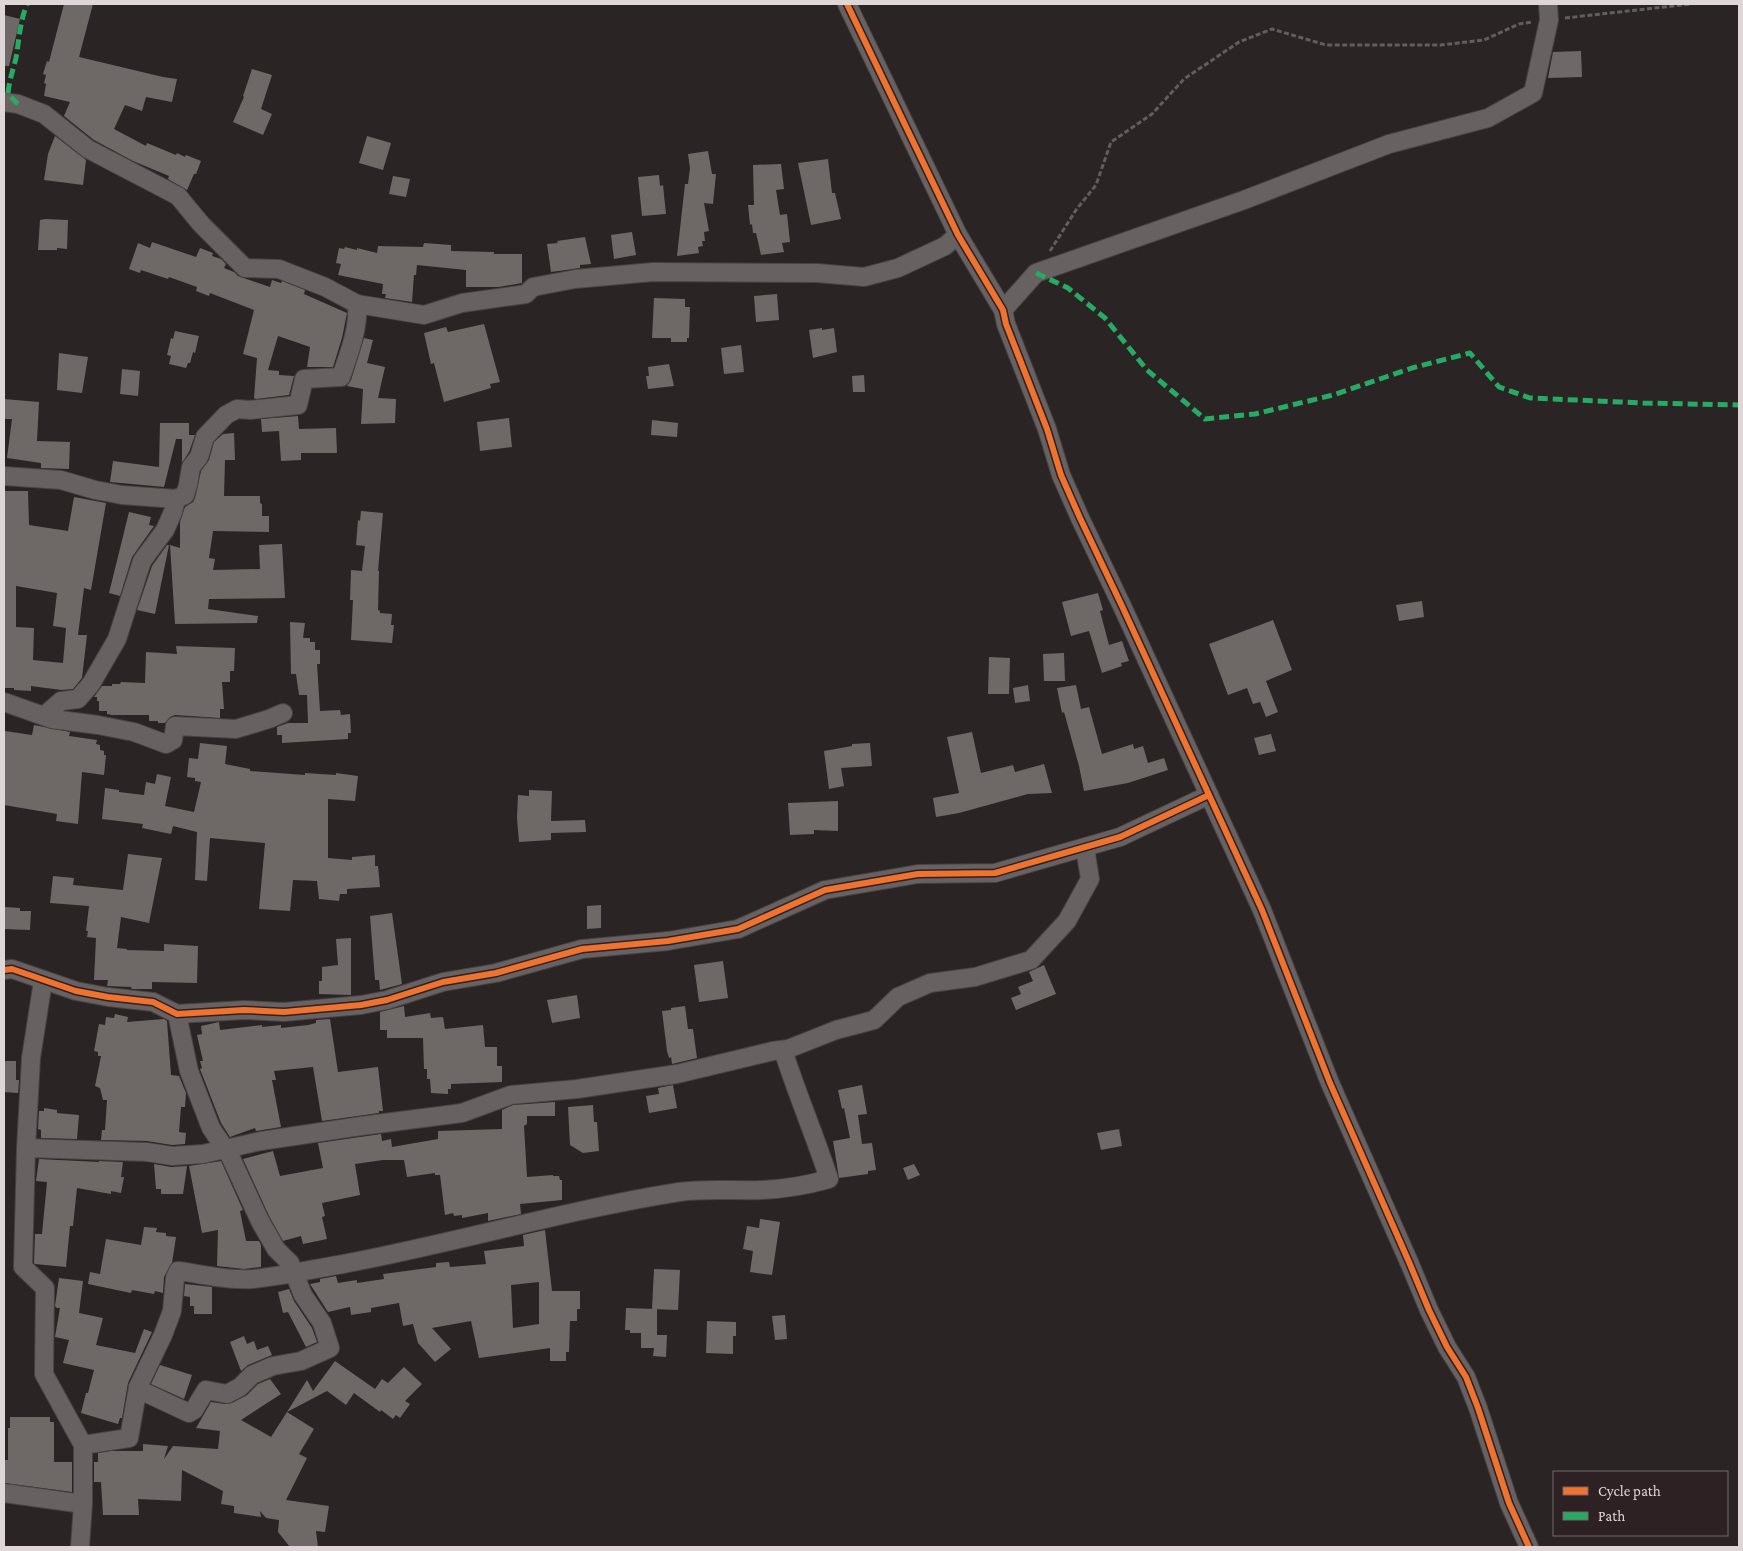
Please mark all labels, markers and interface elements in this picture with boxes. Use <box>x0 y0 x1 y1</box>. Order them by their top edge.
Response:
legend <box>1553 1471 1728 1536</box>
text: Cycle path <box>1598 1483 1661 1500</box>
text: Path <box>1598 1508 1625 1524</box>

